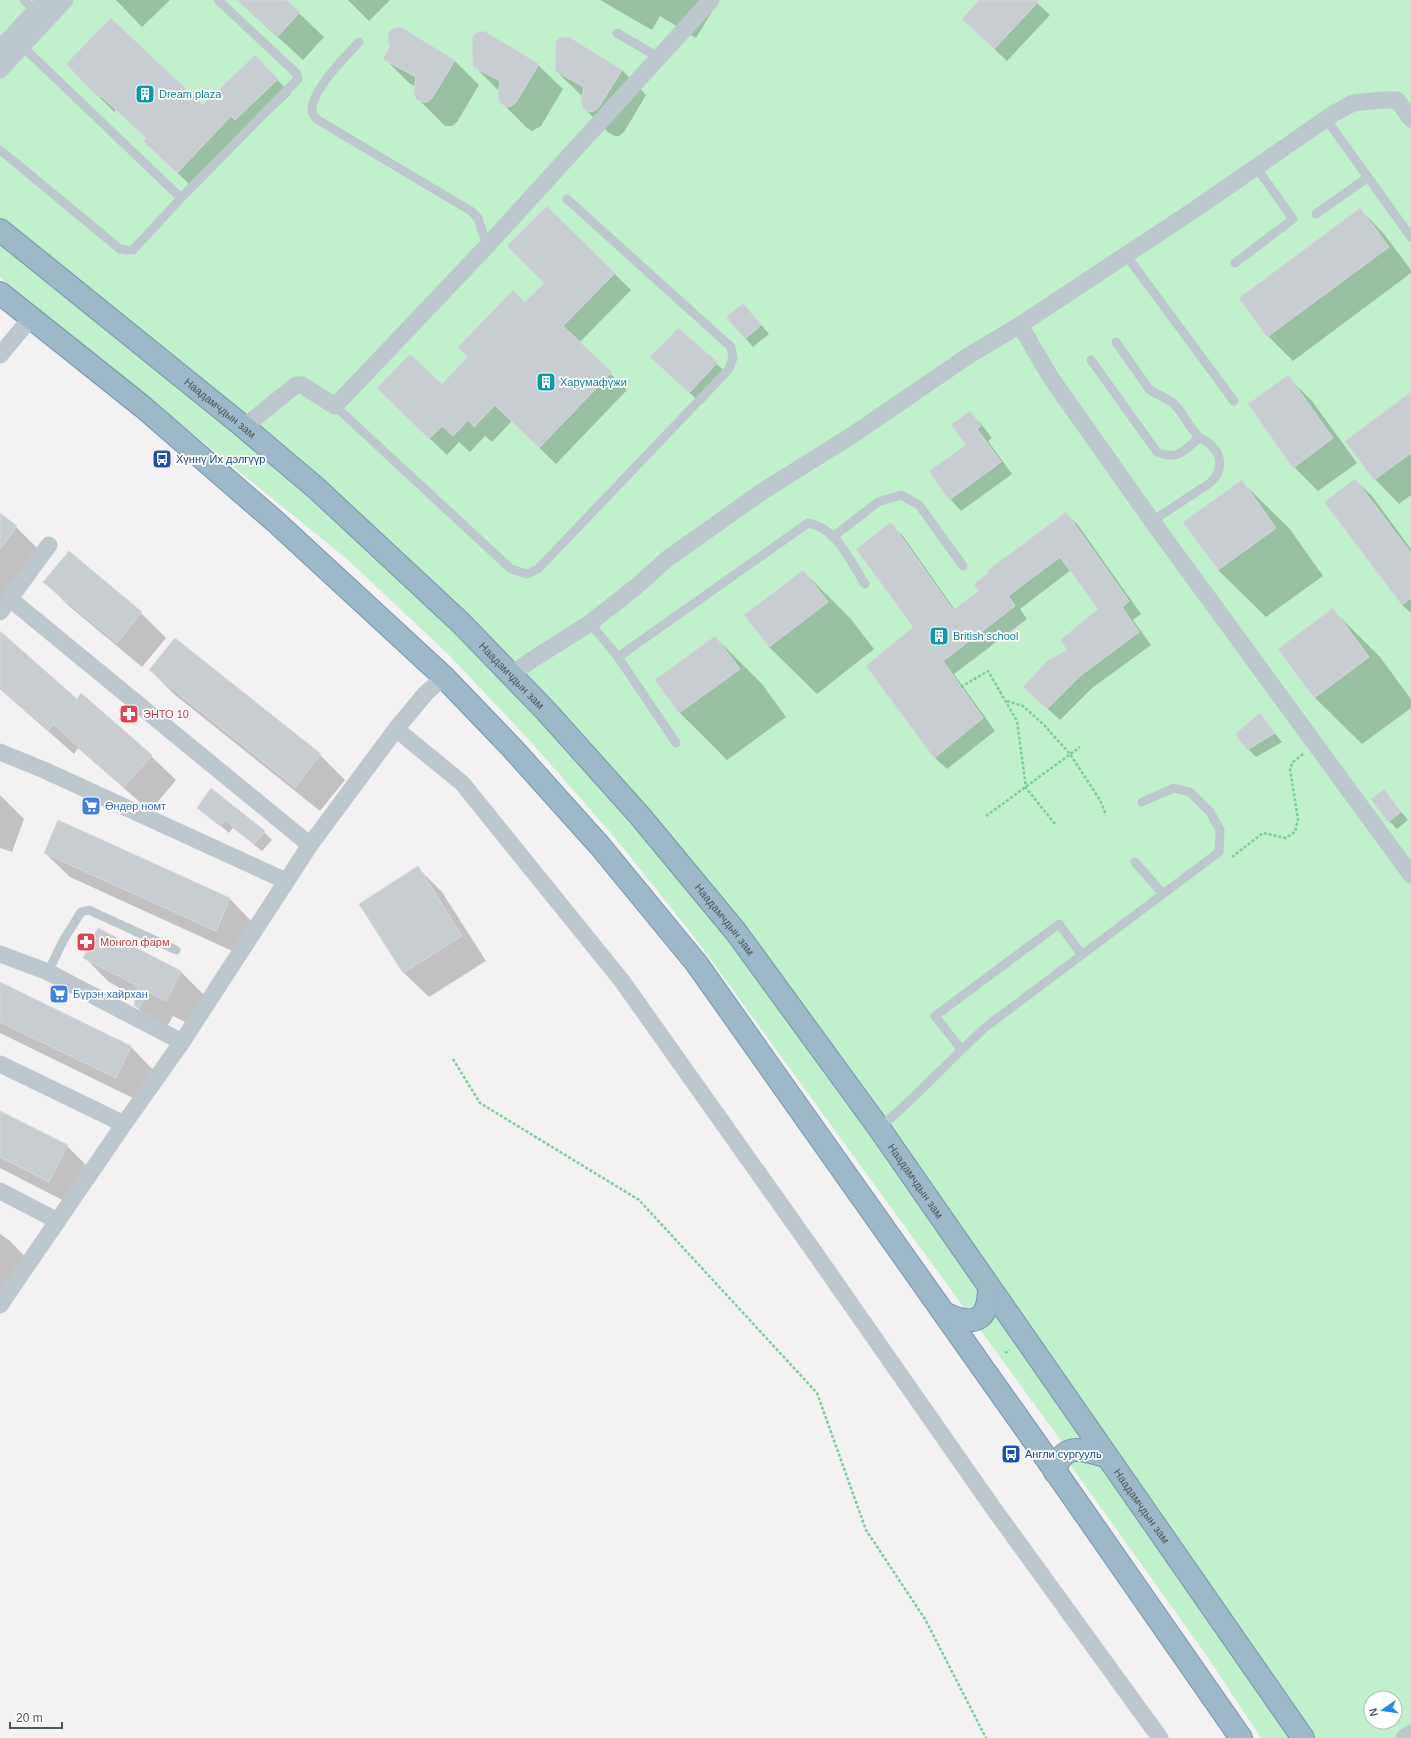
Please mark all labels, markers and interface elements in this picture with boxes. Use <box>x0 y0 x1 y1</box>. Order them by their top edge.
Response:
building icon: Dream plaza <box>134 83 156 105</box>
place label: Dream plaza <box>159 88 222 100</box>
building icon: Харүмафүжи <box>535 371 557 393</box>
street label: Наадамчдын зам <box>182 375 258 440</box>
place label: Харүмафүжи <box>560 376 627 388</box>
bus stop icon: Хүннү Их дэлгүүр <box>151 448 173 470</box>
place label: Хүннү Их дэлгүүр <box>176 453 265 465</box>
building icon: British school <box>928 625 950 647</box>
place label: British school <box>953 630 1018 642</box>
street label: Наадамчдын зам <box>477 640 547 711</box>
pharmacy icon: ЭНТО 10 <box>118 703 140 725</box>
place label: ЭНТО 10 <box>143 708 189 720</box>
supermarket icon: Өндөр номт <box>80 795 102 817</box>
place label: Өндөр номт <box>105 800 166 812</box>
street label: Наадамчдын зам <box>692 881 757 958</box>
pharmacy icon: Монгол фарм <box>75 931 97 953</box>
place label: Монгол фарм <box>100 936 169 948</box>
supermarket icon: Бүрэн хайрхан <box>48 983 70 1005</box>
place label: Бүрэн хайрхан <box>73 988 148 1000</box>
street label: Наадамчдын зам <box>886 1141 946 1221</box>
bus stop icon: Англи сургууль <box>1000 1443 1022 1465</box>
place label: Англи сургууль <box>1025 1448 1102 1460</box>
street label: Наадамчдын зам <box>1112 1466 1172 1546</box>
north arrow <box>1363 1690 1403 1730</box>
scale bar <box>10 1704 62 1730</box>
text: N <box>1367 1707 1380 1717</box>
text: 20 m <box>16 1711 43 1725</box>

